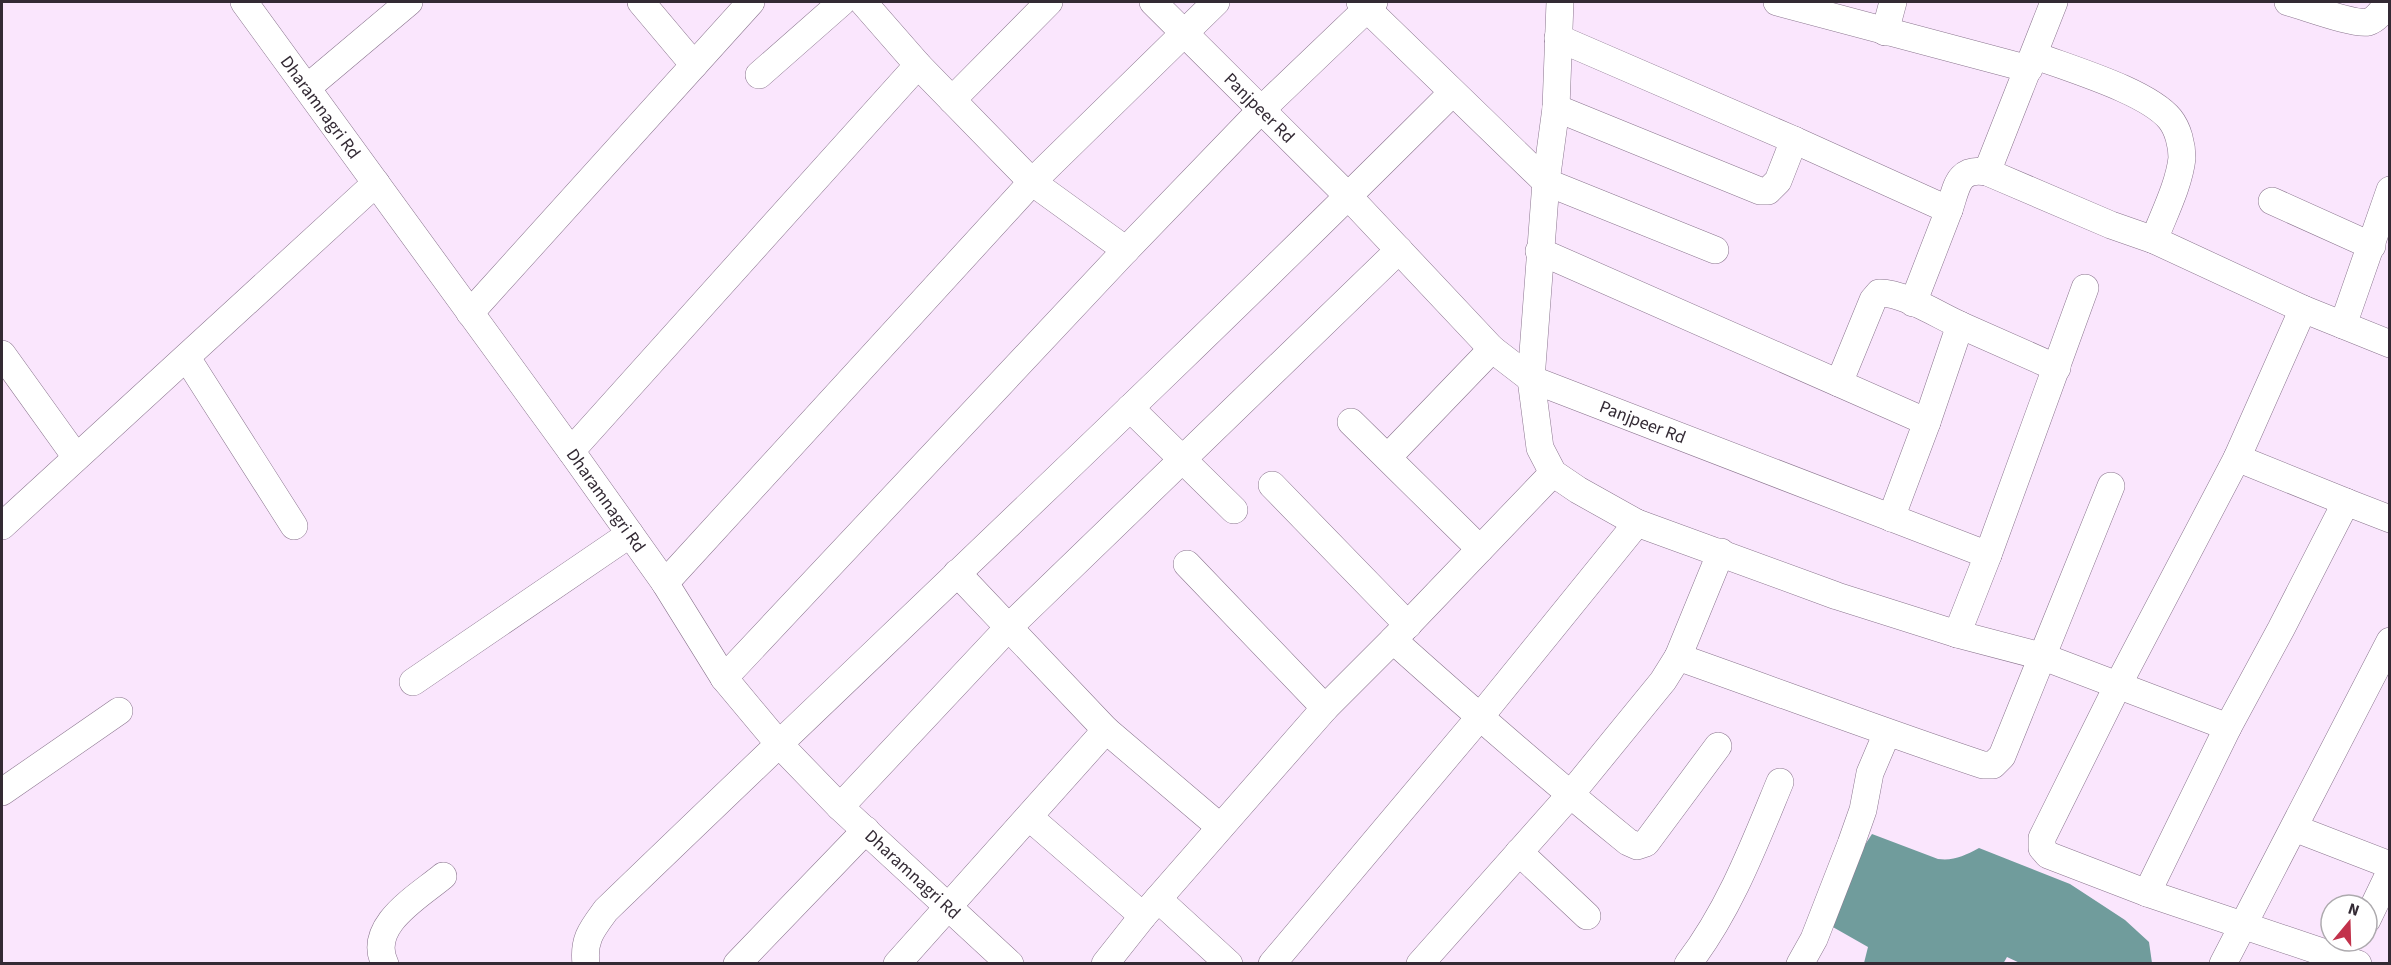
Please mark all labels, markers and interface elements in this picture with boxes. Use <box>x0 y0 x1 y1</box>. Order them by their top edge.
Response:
street label: Dharamnagri Rd <box>274 51 366 164</box>
street label: Panjpeer Rd <box>1218 67 1300 149</box>
street label: Panjpeer Rd <box>1596 395 1689 450</box>
street label: Dharamnagri Rd <box>560 444 651 558</box>
street label: Dharamnagri Rd <box>859 824 966 925</box>
north arrow <box>2319 893 2379 953</box>
text: N <box>2345 898 2362 922</box>

